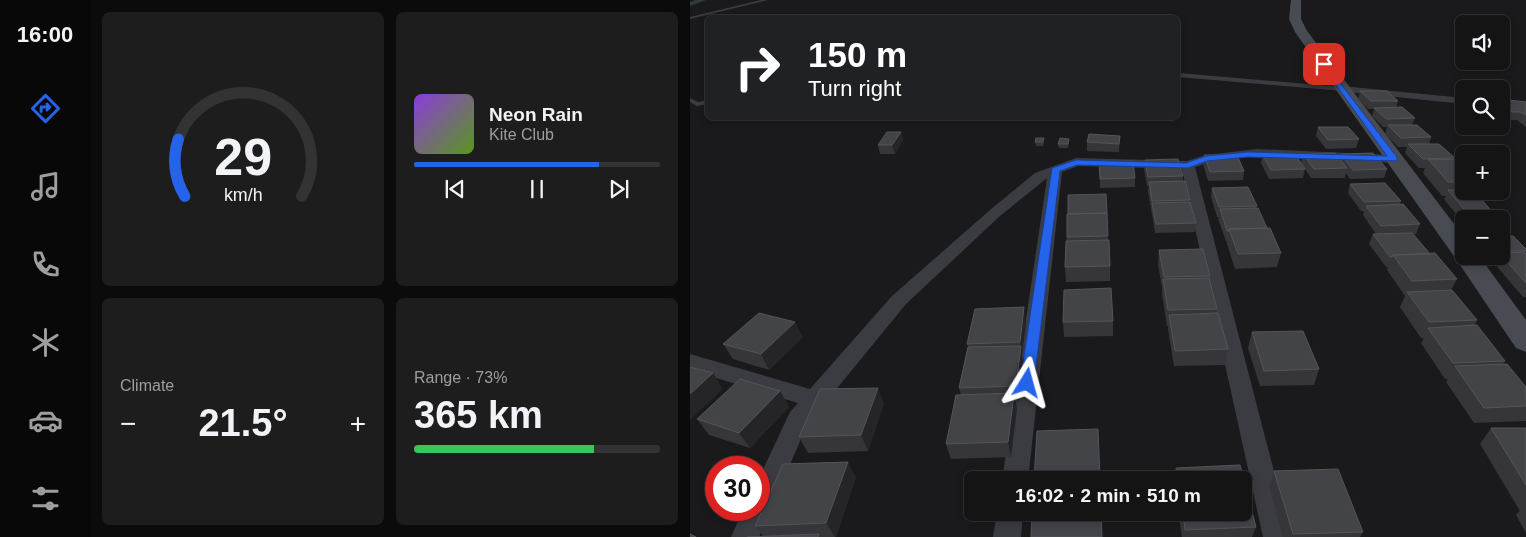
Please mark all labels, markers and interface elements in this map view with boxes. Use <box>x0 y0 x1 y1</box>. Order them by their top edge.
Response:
map controls <box>1455 15 1510 265</box>
button: sound <box>1455 15 1510 70</box>
text: 16:00 <box>17 22 73 47</box>
icon: right <box>725 35 790 100</box>
text: 150 m <box>808 35 907 74</box>
pin <box>1303 43 1345 85</box>
icon: arrive <box>1310 50 1338 78</box>
text: Turn right <box>808 76 901 101</box>
button: search <box>1455 80 1510 135</box>
icon: directions <box>28 91 63 126</box>
text: Neon Rain <box>489 104 583 125</box>
text: Kite Club <box>489 126 554 143</box>
text: 29 <box>214 128 272 186</box>
button: + <box>1455 145 1510 200</box>
icon: music <box>28 169 63 204</box>
icon: previous <box>441 175 469 203</box>
icon: pause <box>523 175 551 203</box>
icon: next <box>605 175 633 203</box>
text: km/h <box>224 185 262 205</box>
button: − <box>1455 210 1510 265</box>
icon: phone <box>28 247 63 282</box>
icon: climate <box>28 325 63 360</box>
position arrow <box>1000 356 1052 408</box>
text: Range · 73% <box>414 369 507 386</box>
text: Climate <box>120 377 174 394</box>
text: 365 km <box>414 394 543 436</box>
text: 21.5° <box>198 402 288 444</box>
icon: car <box>28 403 63 438</box>
text: − <box>120 408 136 439</box>
text: + <box>350 408 366 439</box>
speed limit sign: 30 <box>705 456 770 521</box>
icon: filters <box>28 481 63 516</box>
text: 16:02 · 2 min · 510 m <box>1015 485 1201 506</box>

